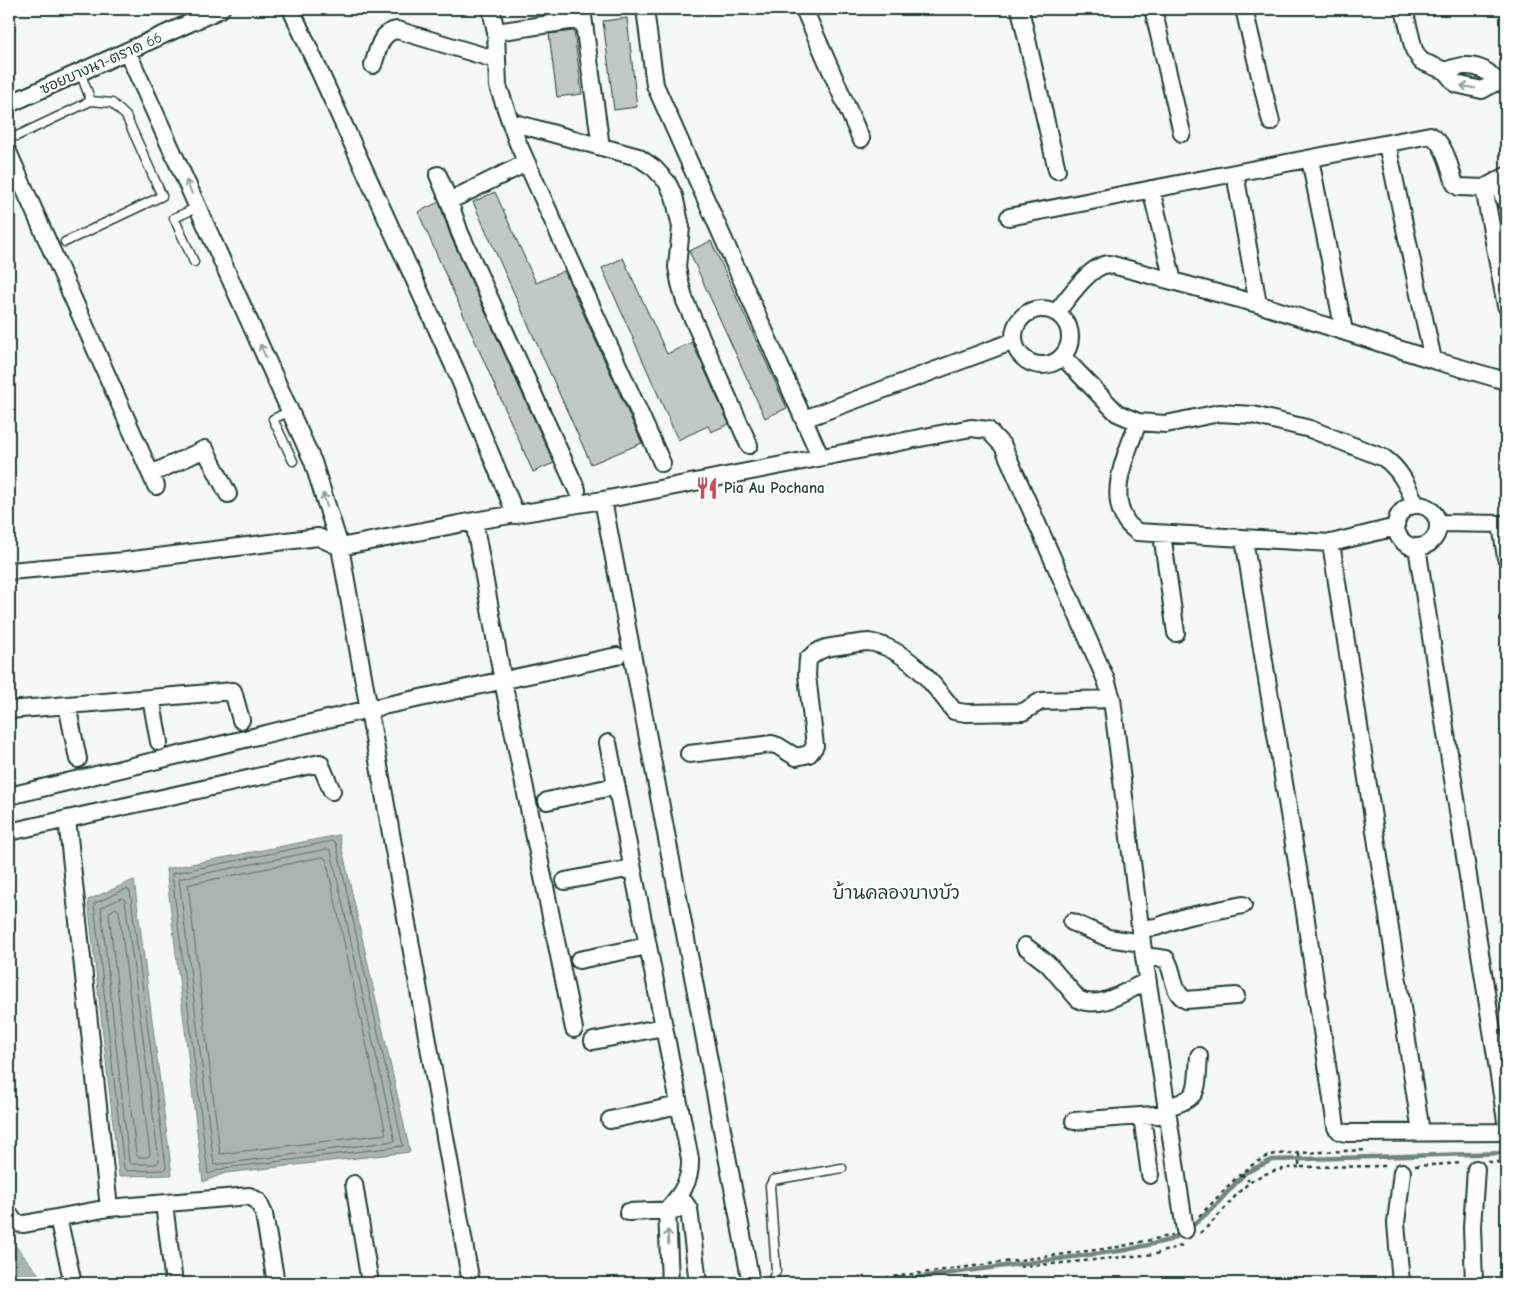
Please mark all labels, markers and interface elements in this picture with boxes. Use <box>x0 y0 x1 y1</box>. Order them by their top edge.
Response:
street label: ซอยบางนา-ตราด 66 <box>37 28 165 98</box>
one-way arrow <box>1461 82 1477 91</box>
one-way arrow <box>183 180 193 195</box>
one-way arrow <box>257 344 267 359</box>
restaurant icon: Pia Au Pochana <box>694 475 720 501</box>
place label: Pia Au Pochana <box>724 479 825 497</box>
one-way arrow <box>320 493 330 509</box>
district label: บ้านคลองบางบัว <box>833 881 959 904</box>
one-way arrow <box>664 1229 673 1245</box>

